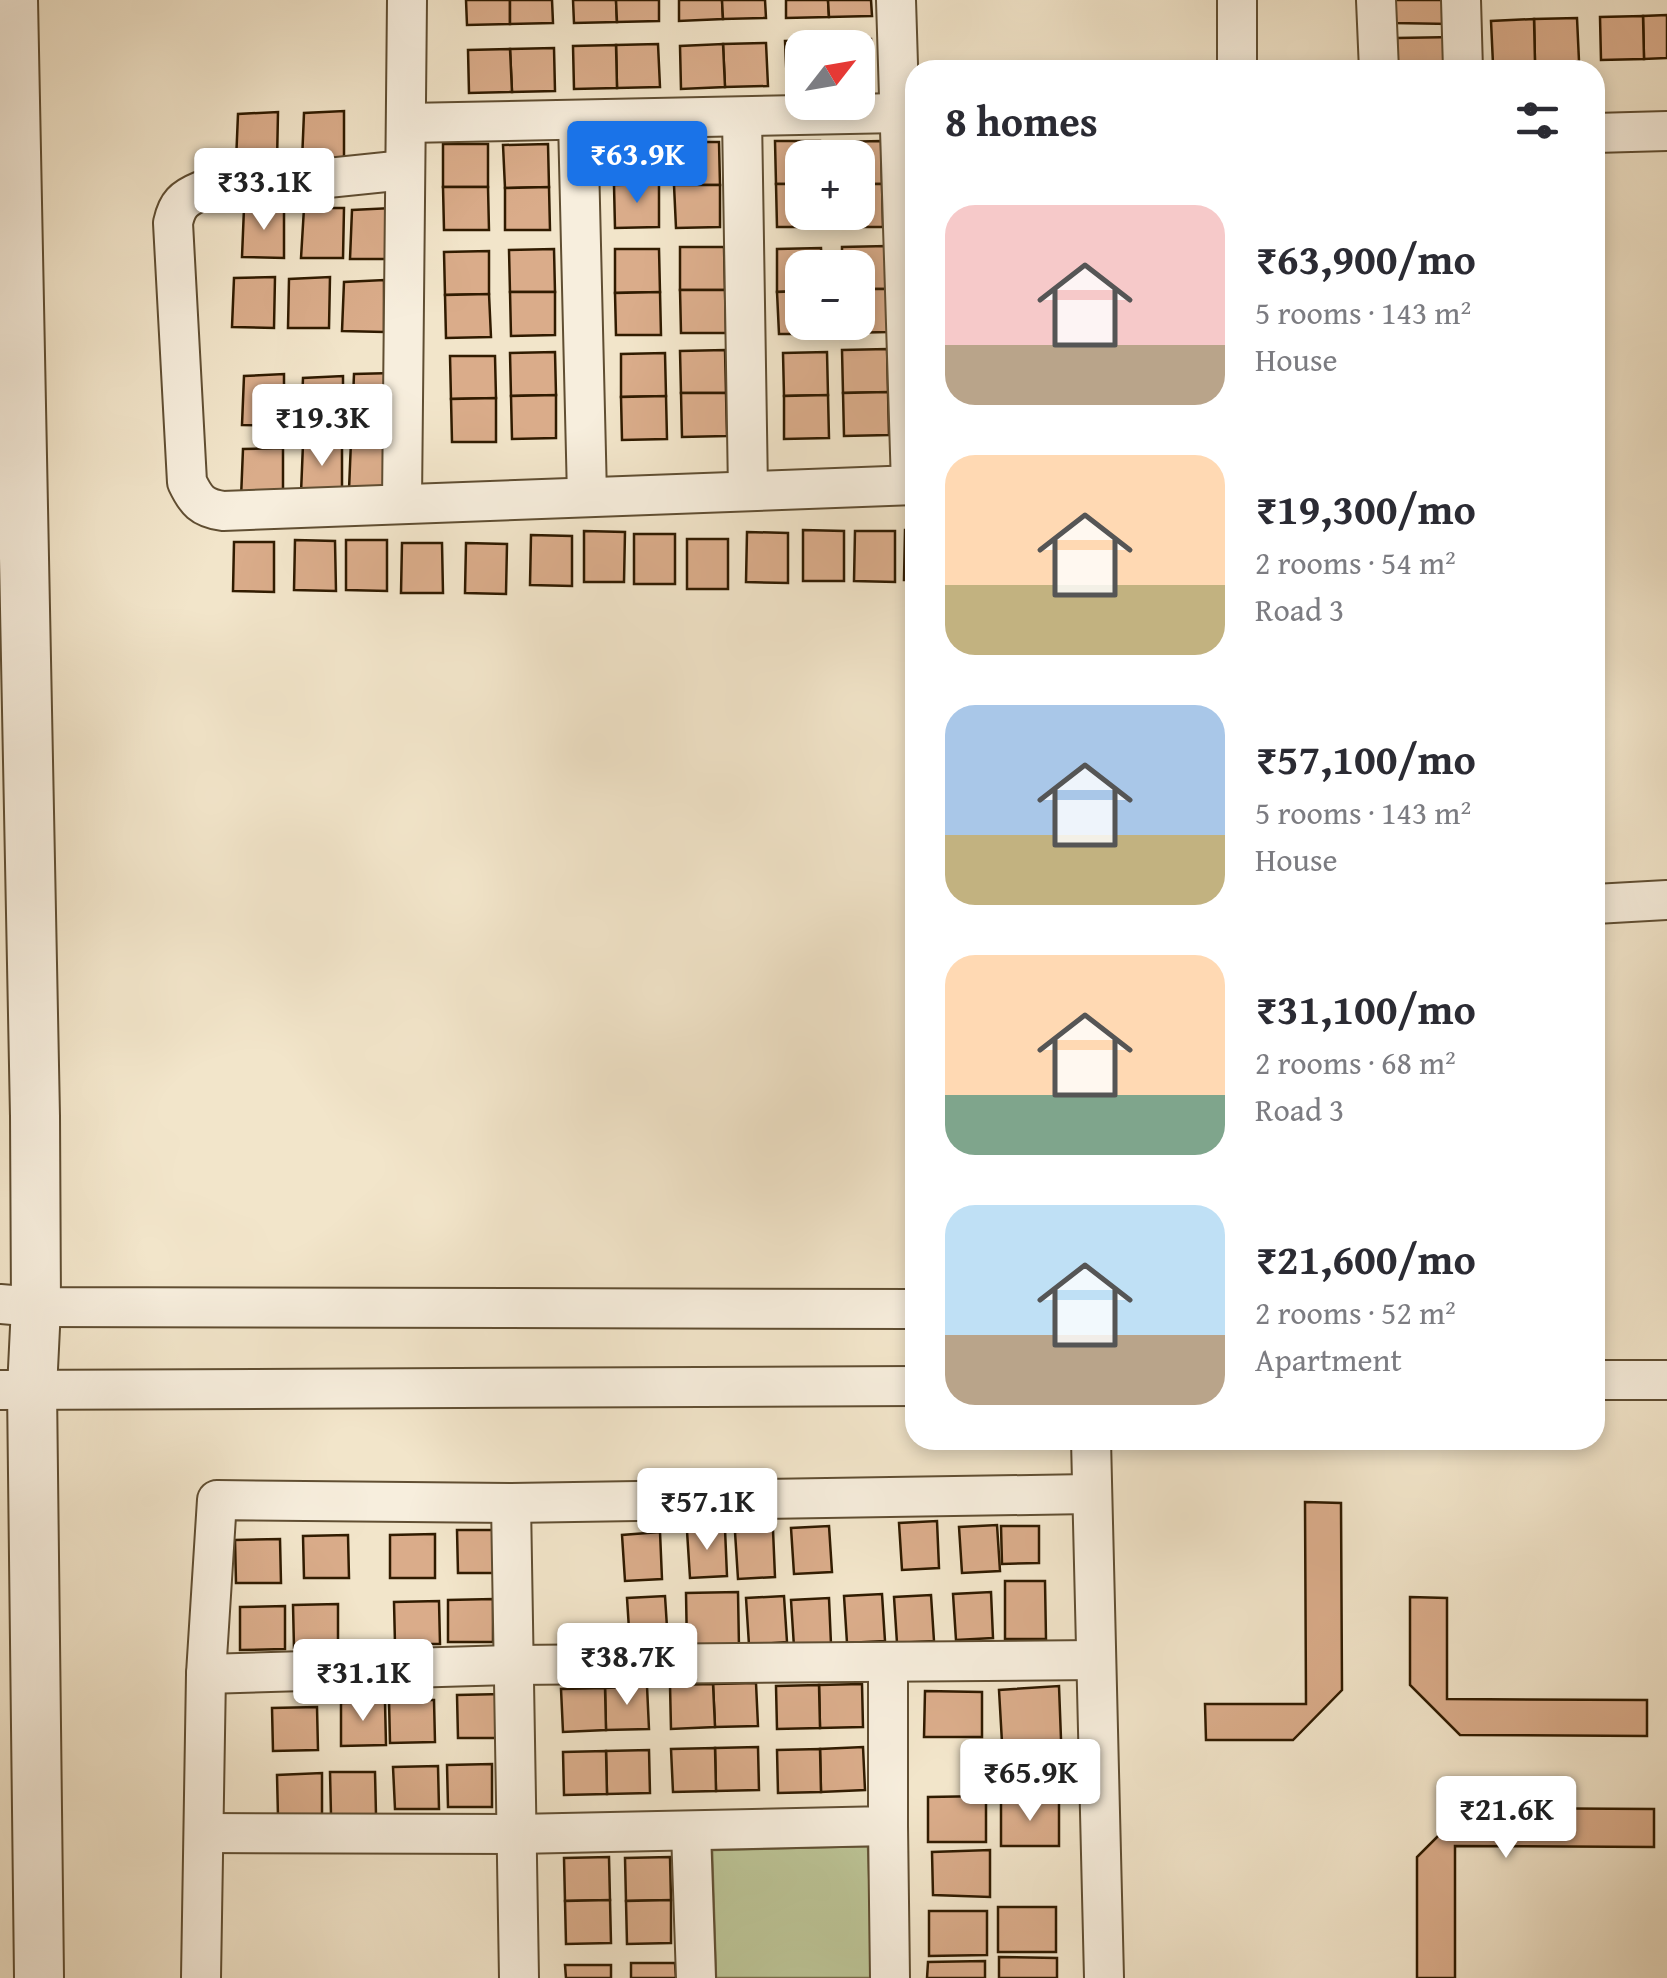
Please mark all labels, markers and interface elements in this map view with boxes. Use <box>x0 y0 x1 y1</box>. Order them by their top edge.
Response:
north arrow <box>785 30 875 120</box>
map controls <box>785 30 875 340</box>
text: 8 homes <box>945 90 1098 151</box>
icon: filters <box>1510 93 1565 148</box>
pin: ₹63.9K <box>556 121 718 206</box>
text: ₹63.9K <box>589 130 685 177</box>
button: + <box>785 140 875 230</box>
pin: ₹33.1K <box>183 148 345 233</box>
text: ₹33.1K <box>216 157 312 204</box>
text: ₹63,900/mo <box>1255 228 1476 289</box>
icon: home <box>1025 245 1145 365</box>
button: − <box>785 250 875 340</box>
text: 5 rooms · 143 m² <box>1255 289 1471 336</box>
text: House <box>1255 336 1338 383</box>
pin: ₹19.3K <box>241 384 403 469</box>
text: ₹19.3K <box>274 393 370 440</box>
text: ₹19,300/mo <box>1255 478 1476 539</box>
icon: home <box>1025 495 1145 615</box>
text: 2 rooms · 54 m² <box>1255 539 1456 586</box>
text: Road 3 <box>1255 586 1344 633</box>
text: ₹57,100/mo <box>1255 728 1476 789</box>
icon: home <box>1025 745 1145 865</box>
text: 5 rooms · 143 m² <box>1255 789 1471 836</box>
text: House <box>1255 836 1338 883</box>
text: ₹31,100/mo <box>1255 978 1476 1039</box>
icon: home <box>1025 995 1145 1115</box>
text: 2 rooms · 68 m² <box>1255 1039 1456 1086</box>
text: Road 3 <box>1255 1086 1344 1133</box>
text: ₹21,600/mo <box>1255 1228 1476 1289</box>
icon: home <box>1025 1245 1145 1365</box>
text: 2 rooms · 52 m² <box>1255 1289 1456 1336</box>
text: Apartment <box>1255 1336 1402 1383</box>
pin: ₹57.1K <box>626 1468 788 1553</box>
text: ₹57.1K <box>659 1477 755 1524</box>
pin: ₹38.7K <box>546 1623 708 1708</box>
text: ₹38.7K <box>579 1632 675 1679</box>
pin: ₹31.1K <box>282 1639 444 1724</box>
text: ₹31.1K <box>315 1648 411 1695</box>
pin: ₹65.9K <box>949 1739 1111 1824</box>
text: ₹65.9K <box>982 1748 1078 1795</box>
pin: ₹21.6K <box>1425 1776 1587 1861</box>
text: ₹21.6K <box>1458 1785 1554 1832</box>

